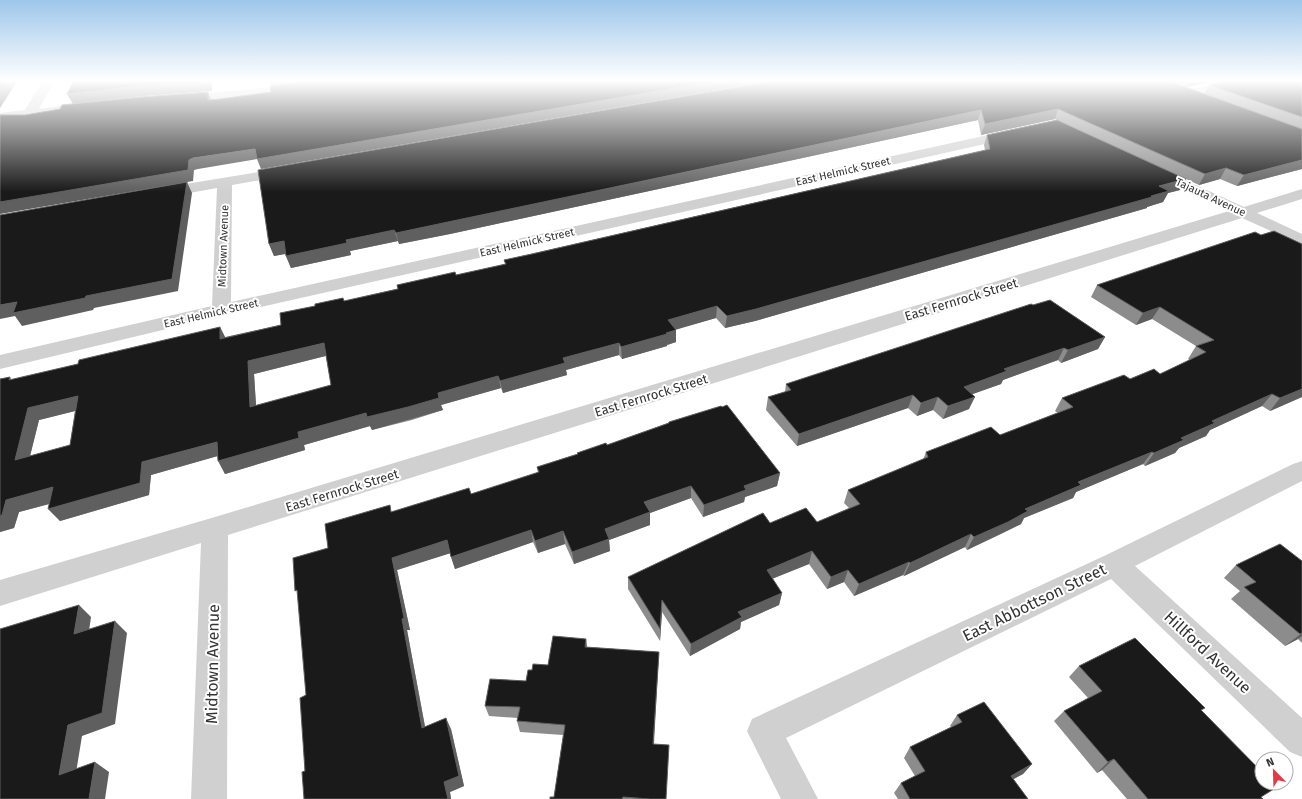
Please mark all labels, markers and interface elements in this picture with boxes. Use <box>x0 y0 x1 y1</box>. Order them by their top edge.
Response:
street label: East Helmick Street <box>795 154 892 189</box>
street label: Tajauta Avenue <box>1174 176 1248 219</box>
street label: Midtown Avenue <box>216 205 231 287</box>
street label: East Helmick Street <box>479 225 576 260</box>
street label: East Fernrock Street <box>903 275 1020 324</box>
street label: East Helmick Street <box>163 296 260 331</box>
street label: East Fernrock Street <box>593 371 710 420</box>
street label: East Fernrock Street <box>284 466 401 515</box>
street label: East Abbottson Street <box>959 559 1109 645</box>
street label: Midtown Avenue <box>202 604 223 724</box>
street label: Hillford Avenue <box>1160 607 1255 697</box>
north arrow <box>1254 751 1294 791</box>
text: N <box>1264 755 1276 770</box>

